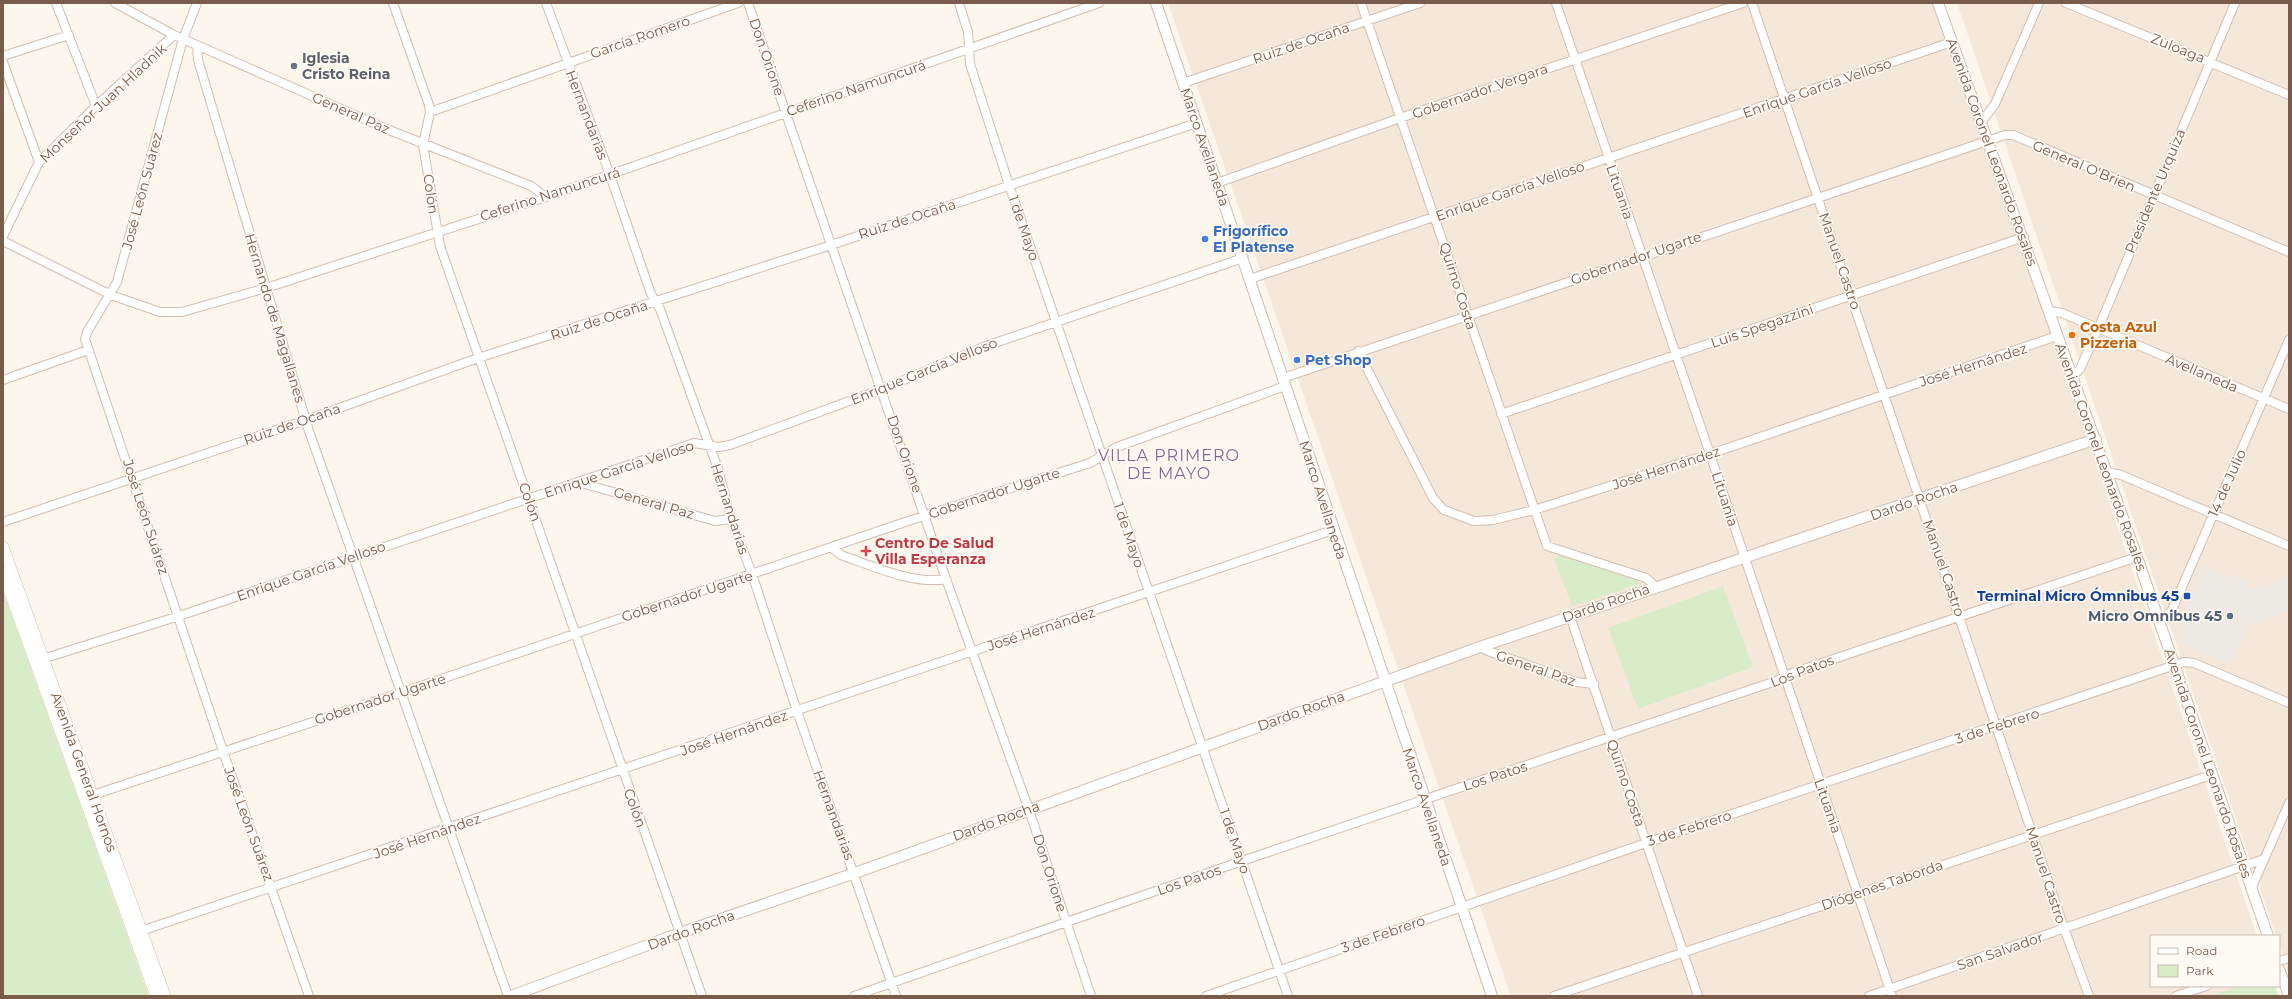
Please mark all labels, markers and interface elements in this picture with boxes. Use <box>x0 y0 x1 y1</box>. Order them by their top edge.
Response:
street label: García Romero <box>588 11 692 63</box>
street label: Don Orione <box>745 16 789 98</box>
street label: Ruiz de Ocaña <box>1250 18 1352 68</box>
street label: Zuloaga <box>2148 29 2208 67</box>
street label: Avenida Coronel Leonardo Rosales <box>1942 35 2042 269</box>
street label: Monseñor Juan Hladnik <box>36 39 171 166</box>
place label: Iglesia Cristo Reina <box>302 49 390 83</box>
street label: Enrique García Velloso <box>1740 54 1894 122</box>
street label: Ceferino Namuncurá <box>784 56 928 120</box>
street label: Gobernador Vergara <box>1410 59 1550 123</box>
marker: Iglesia Cristo Reina <box>289 61 299 71</box>
street label: Hernandarias <box>562 68 612 163</box>
street label: Marco Avellaneda <box>1176 85 1234 209</box>
street label: General Paz <box>309 88 393 138</box>
street label: Presidente Urquiza <box>2121 126 2189 256</box>
street label: José León Suárez <box>117 130 166 252</box>
street label: General O'Brien <box>2030 136 2138 196</box>
street label: Enrique García Velloso <box>1433 157 1587 225</box>
street label: Lituania <box>1602 162 1638 222</box>
street label: Ceferino Namuncurá <box>478 163 622 225</box>
street label: Colón <box>419 173 443 215</box>
street label: 1 de Mayo <box>1004 193 1044 263</box>
street label: Ruiz de Ocaña <box>856 195 958 243</box>
street label: Manuel Castro <box>1815 210 1865 312</box>
place label: Frigorífico El Platense <box>1213 222 1294 256</box>
street label: Gobernador Ugarte <box>1568 227 1704 289</box>
street label: Hernando de Magallanes <box>241 231 309 405</box>
marker: Frigorífico El Platense <box>1200 234 1210 244</box>
street label: Quirno Costa <box>1435 240 1481 332</box>
street label: Ruiz de Ocaña <box>548 296 650 344</box>
street label: Luis Spegazzini <box>1708 300 1816 352</box>
place label: Costa Azul Pizzeria <box>2080 318 2157 352</box>
marker: Costa Azul Pizzeria <box>2067 330 2077 340</box>
street label: Enrique García Velloso <box>848 333 1000 409</box>
street label: José Hernández <box>1916 339 2029 391</box>
street label: Avenida Coronel Leonardo Rosales <box>2051 340 2151 574</box>
street label: Avellaneda <box>2163 350 2241 396</box>
place label: Pet Shop <box>1305 351 1372 369</box>
marker: Pet Shop <box>1292 355 1302 365</box>
street label: Ruiz de Ocaña <box>241 399 343 449</box>
street label: Don Orione <box>883 413 927 495</box>
street label: Enrique García Velloso <box>542 436 696 502</box>
street label: Marco Avellaneda <box>1295 438 1351 562</box>
street label: José Hernández <box>1609 442 1722 494</box>
district label: VILLA PRIMERO DE MAYO <box>1098 446 1240 483</box>
street label: 14 de Julio <box>2204 446 2250 520</box>
street label: José León Suárez <box>119 456 173 577</box>
street label: Hernandarias <box>707 461 753 557</box>
street label: Gobernador Ugarte <box>926 463 1062 523</box>
street label: Lituania <box>1708 469 1742 529</box>
street label: Dardo Rocha <box>1868 478 1960 524</box>
street label: Colón <box>515 480 545 524</box>
street label: General Paz <box>612 483 696 523</box>
street label: 1 de Mayo <box>1109 500 1149 570</box>
street label: Manuel Castro <box>1919 517 1969 619</box>
place label: Centro De Salud Villa Esperanza <box>874 534 994 568</box>
street label: Enrique García Velloso <box>234 537 388 605</box>
marker: Centro De Salud Villa Esperanza <box>860 545 872 557</box>
street label: Gobernador Ugarte <box>619 566 755 626</box>
street label: Dardo Rocha <box>1560 580 1652 626</box>
place label: Terminal Micro Ómnibus 45 <box>1977 587 2179 605</box>
marker: Terminal Micro Ómnibus 45 <box>2182 591 2192 601</box>
street label: José Hernández <box>984 603 1097 655</box>
place label: Micro Omnibus 45 <box>2088 607 2222 625</box>
marker: Micro Omnibus 45 <box>2225 611 2235 621</box>
street label: General Paz <box>1494 646 1578 690</box>
street label: Avenida Coronel Leonardo Rosales <box>2160 646 2256 880</box>
street label: Los Patos <box>1768 651 1836 691</box>
street label: Gobernador Ugarte <box>312 669 448 729</box>
street label: Dardo Rocha <box>1255 687 1347 735</box>
street label: Avenida General Hornos <box>47 690 121 855</box>
street label: 3 de Febrero <box>1952 704 2042 748</box>
street label: José Hernández <box>677 706 790 760</box>
street label: Quirno Costa <box>1603 737 1649 829</box>
street label: Marco Avellaneda <box>1398 745 1456 869</box>
street label: Los Patos <box>1461 757 1530 795</box>
street label: José León Suárez <box>220 763 278 884</box>
street label: Hernandarias <box>809 767 859 863</box>
street label: Lituania <box>1810 776 1846 836</box>
street label: Colón <box>620 786 650 830</box>
street label: Dardo Rocha <box>950 797 1042 845</box>
street label: 1 de Mayo <box>1215 806 1255 876</box>
street label: 3 de Febrero <box>1644 806 1734 850</box>
street label: José Hernández <box>370 809 483 863</box>
street label: Manuel Castro <box>2022 824 2070 926</box>
street label: Don Orione <box>1029 832 1071 914</box>
street label: Diógenes Taborda <box>1819 856 1945 914</box>
street label: Los Patos <box>1155 861 1224 899</box>
street label: Dardo Rocha <box>645 906 737 954</box>
street label: 3 de Febrero <box>1339 911 1428 957</box>
street label: San Salvador <box>1954 928 2046 974</box>
legend <box>2150 935 2280 987</box>
text: Road <box>2186 943 2217 958</box>
text: Park <box>2186 963 2214 978</box>

